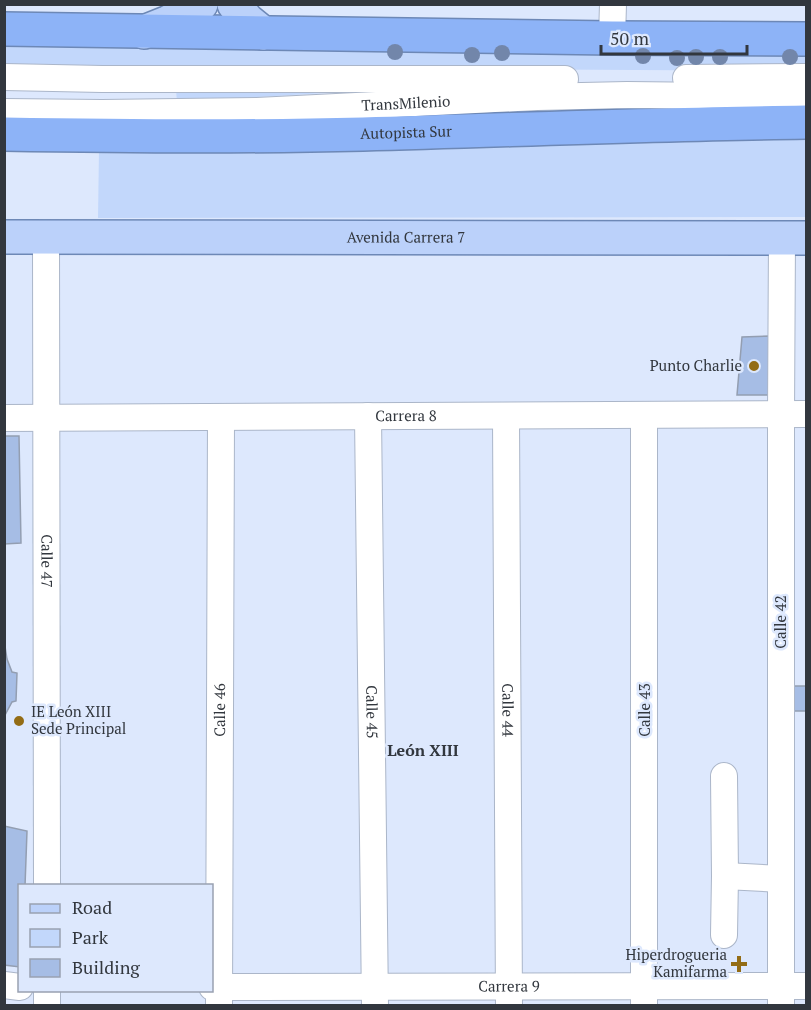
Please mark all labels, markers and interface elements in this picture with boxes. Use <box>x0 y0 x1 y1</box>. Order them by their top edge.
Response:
scale bar <box>601 18 746 56</box>
text: 50 m <box>610 26 650 50</box>
street label: TransMilenio <box>361 90 451 115</box>
street label: Autopista Sur <box>360 120 452 143</box>
street label: Avenida Carrera 7 <box>347 226 465 247</box>
place label: Punto Charlie <box>650 355 742 375</box>
marker: Punto Charlie <box>747 359 761 373</box>
street label: Carrera 8 <box>375 405 437 425</box>
street label: Calle 47 <box>37 534 58 588</box>
street label: Calle 42 <box>770 595 790 649</box>
street label: Calle 46 <box>209 683 229 737</box>
street label: Calle 44 <box>498 683 519 737</box>
street label: Calle 43 <box>634 683 654 737</box>
street label: Calle 45 <box>362 685 383 739</box>
place label: IE León XIII Sede Principal <box>31 701 126 738</box>
marker: IE León XIII Sede Principal <box>12 714 26 728</box>
district label: León XIII <box>387 739 459 761</box>
legend <box>18 884 213 992</box>
text: Road <box>72 895 112 919</box>
text: Park <box>72 925 109 949</box>
place label: Hiperdrogueria Kamifarma <box>625 944 727 981</box>
text: Building <box>72 955 140 979</box>
marker: Hiperdrogueria Kamifarma <box>732 957 746 971</box>
street label: Carrera 9 <box>478 975 540 996</box>

